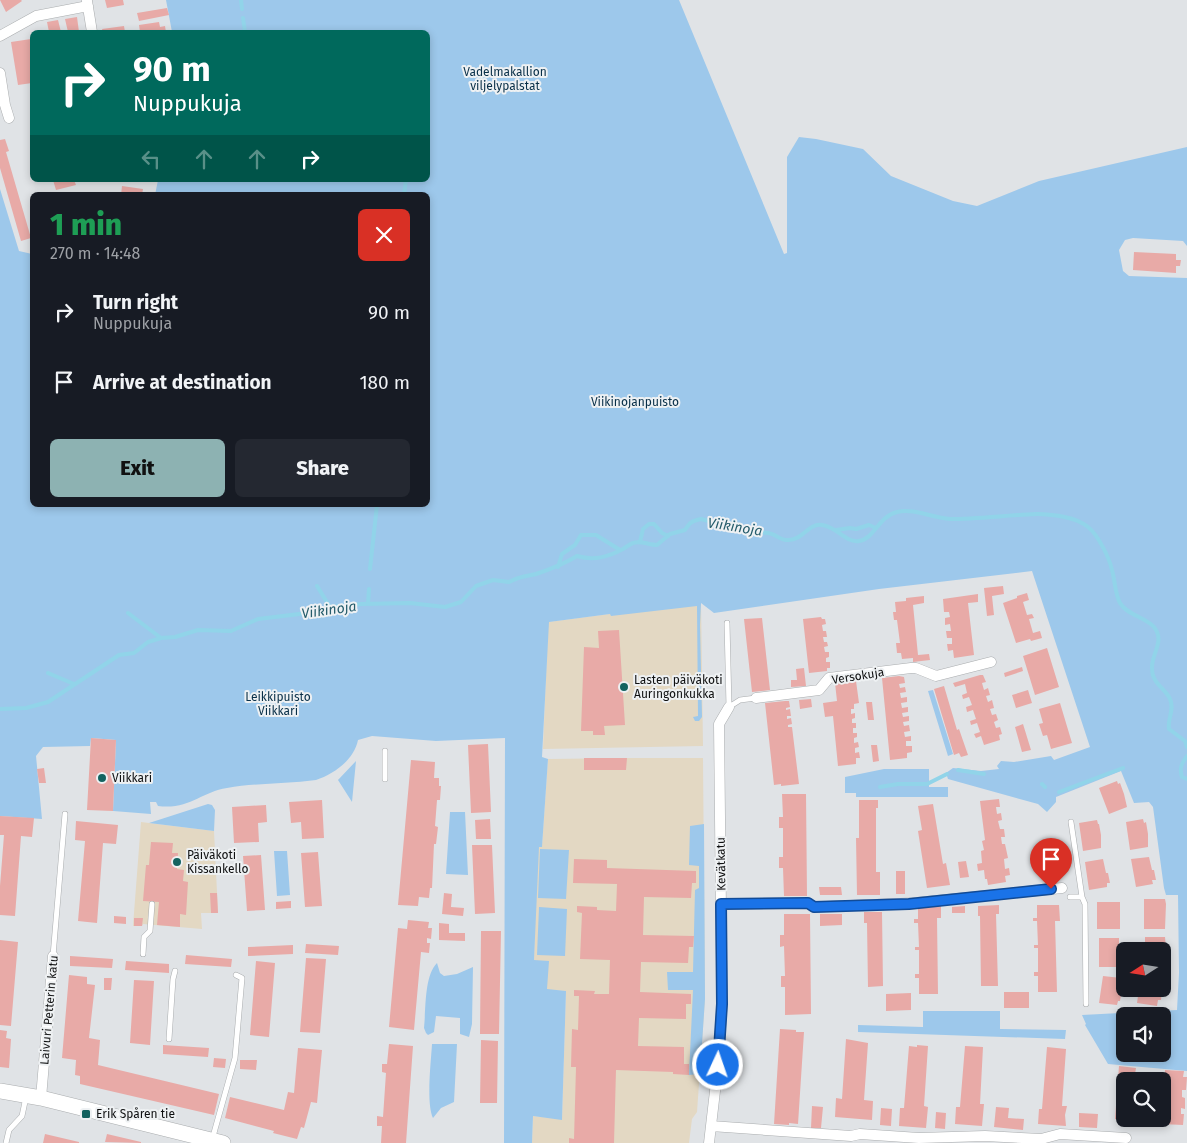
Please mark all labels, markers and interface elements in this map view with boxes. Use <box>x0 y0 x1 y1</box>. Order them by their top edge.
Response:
text: 90 m <box>133 48 211 90</box>
icon: right <box>50 50 115 115</box>
park label: Vadelmakallion viljelypalstat <box>463 65 547 93</box>
text: Nuppukuja <box>133 90 242 117</box>
icon: left <box>137 145 165 173</box>
icon: ahead <box>190 145 218 173</box>
icon: ahead <box>243 145 271 173</box>
icon: right <box>296 145 324 173</box>
text: 1 min <box>50 207 122 243</box>
button: close <box>358 209 410 261</box>
text: 270 m · 14:48 <box>50 244 140 263</box>
text: Turn right <box>93 291 178 314</box>
icon: right <box>50 298 78 326</box>
text: 90 m <box>368 301 410 324</box>
text: Nuppukuja <box>93 314 172 333</box>
icon: arrive <box>50 368 78 396</box>
text: Arrive at destination <box>93 371 272 394</box>
text: 180 m <box>359 371 410 394</box>
park label: Viikinojanpuisto <box>591 395 679 409</box>
button: Exit <box>50 439 225 497</box>
button: Share <box>235 439 410 497</box>
water label: Viikinoja <box>706 514 764 540</box>
water label: Viikinoja <box>301 598 358 622</box>
street label: Versokuja <box>831 665 885 687</box>
place label: Lasten päiväkoti Auringonkukka <box>634 673 723 701</box>
marker: Lasten päiväkoti Auringonkukka <box>618 681 630 693</box>
park label: Leikkipuisto Viikkari <box>245 690 311 718</box>
place label: Viikkari <box>112 771 152 785</box>
marker: Viikkari <box>96 772 108 784</box>
street label: Kevätkatu <box>714 837 728 891</box>
pin <box>1030 838 1072 889</box>
icon: arrive <box>1037 845 1065 873</box>
place label: Päiväkoti Kissankello <box>187 848 249 876</box>
marker: Päiväkoti Kissankello <box>171 856 183 868</box>
north arrow <box>1116 942 1171 998</box>
map controls <box>1116 942 1171 1127</box>
street label: Laivuri Petterin katu <box>37 955 61 1065</box>
button: sound <box>1116 1007 1171 1062</box>
position arrow <box>691 1038 743 1090</box>
button: search <box>1116 1072 1171 1127</box>
place label: Erik Spåren tie <box>96 1107 175 1121</box>
marker: Erik Spåren tie <box>80 1108 92 1120</box>

